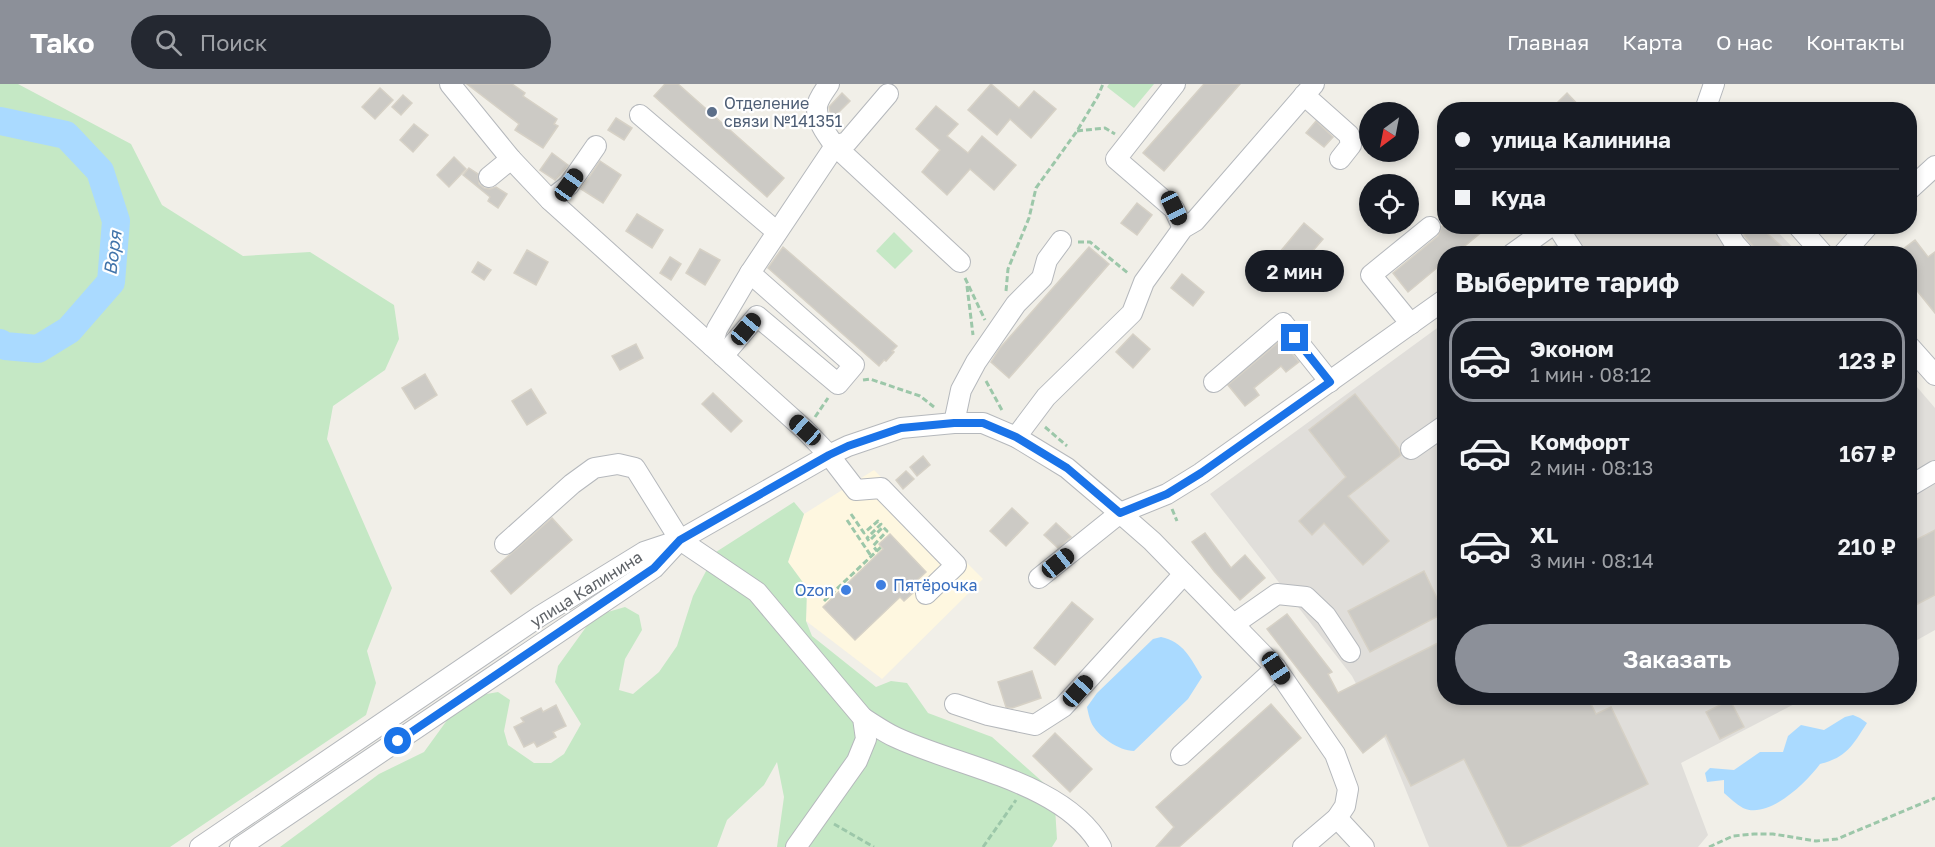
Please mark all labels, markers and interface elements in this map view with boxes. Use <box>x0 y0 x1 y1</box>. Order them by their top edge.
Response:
search box <box>131 15 551 69</box>
text: Tako <box>30 26 95 59</box>
icon: search <box>152 26 185 59</box>
text: Поиск <box>200 29 267 56</box>
text: Главная <box>1507 29 1589 55</box>
text: Карта <box>1622 29 1683 55</box>
text: О нас <box>1716 29 1773 55</box>
text: Контакты <box>1806 29 1905 55</box>
place label: Отделение связи №141351 <box>724 93 842 131</box>
north arrow <box>1359 102 1419 162</box>
map controls <box>1359 102 1419 234</box>
marker: Отделение связи №141351 <box>705 105 719 119</box>
text: улица Калинина <box>1491 126 1671 153</box>
car <box>551 165 587 205</box>
button: locate <box>1359 174 1419 234</box>
text: Куда <box>1491 184 1546 211</box>
car <box>1158 188 1190 228</box>
water label: Воря <box>98 228 126 276</box>
callout: 2 мин <box>1246 251 1344 293</box>
text: 2 мин <box>1267 259 1322 283</box>
text: Выберите тариф <box>1455 266 1679 298</box>
car <box>728 309 764 349</box>
route end <box>1281 324 1308 351</box>
icon: car <box>1458 333 1512 387</box>
text: Эконом <box>1530 335 1614 362</box>
text: 123 ₽ <box>1838 347 1896 374</box>
text: 1 мин · 08:12 <box>1530 362 1651 386</box>
car <box>786 411 824 449</box>
icon: car <box>1458 426 1512 480</box>
text: Комфорт <box>1530 428 1630 455</box>
text: 167 ₽ <box>1839 440 1896 467</box>
text: 2 мин · 08:13 <box>1530 455 1653 479</box>
icon: car <box>1458 519 1512 573</box>
text: XL <box>1530 521 1558 548</box>
text: 210 ₽ <box>1838 533 1896 560</box>
car <box>1038 545 1078 581</box>
street label: улица Калинина <box>526 546 646 632</box>
text: 3 мин · 08:14 <box>1530 548 1654 572</box>
place label: Пятёрочка <box>893 575 977 595</box>
marker: Пятёрочка <box>874 578 888 592</box>
place label: Ozon <box>795 580 834 600</box>
marker: Ozon <box>839 583 853 597</box>
button: Заказать <box>1455 624 1899 693</box>
car <box>1258 648 1294 688</box>
car <box>1059 672 1097 710</box>
route start <box>384 727 411 754</box>

